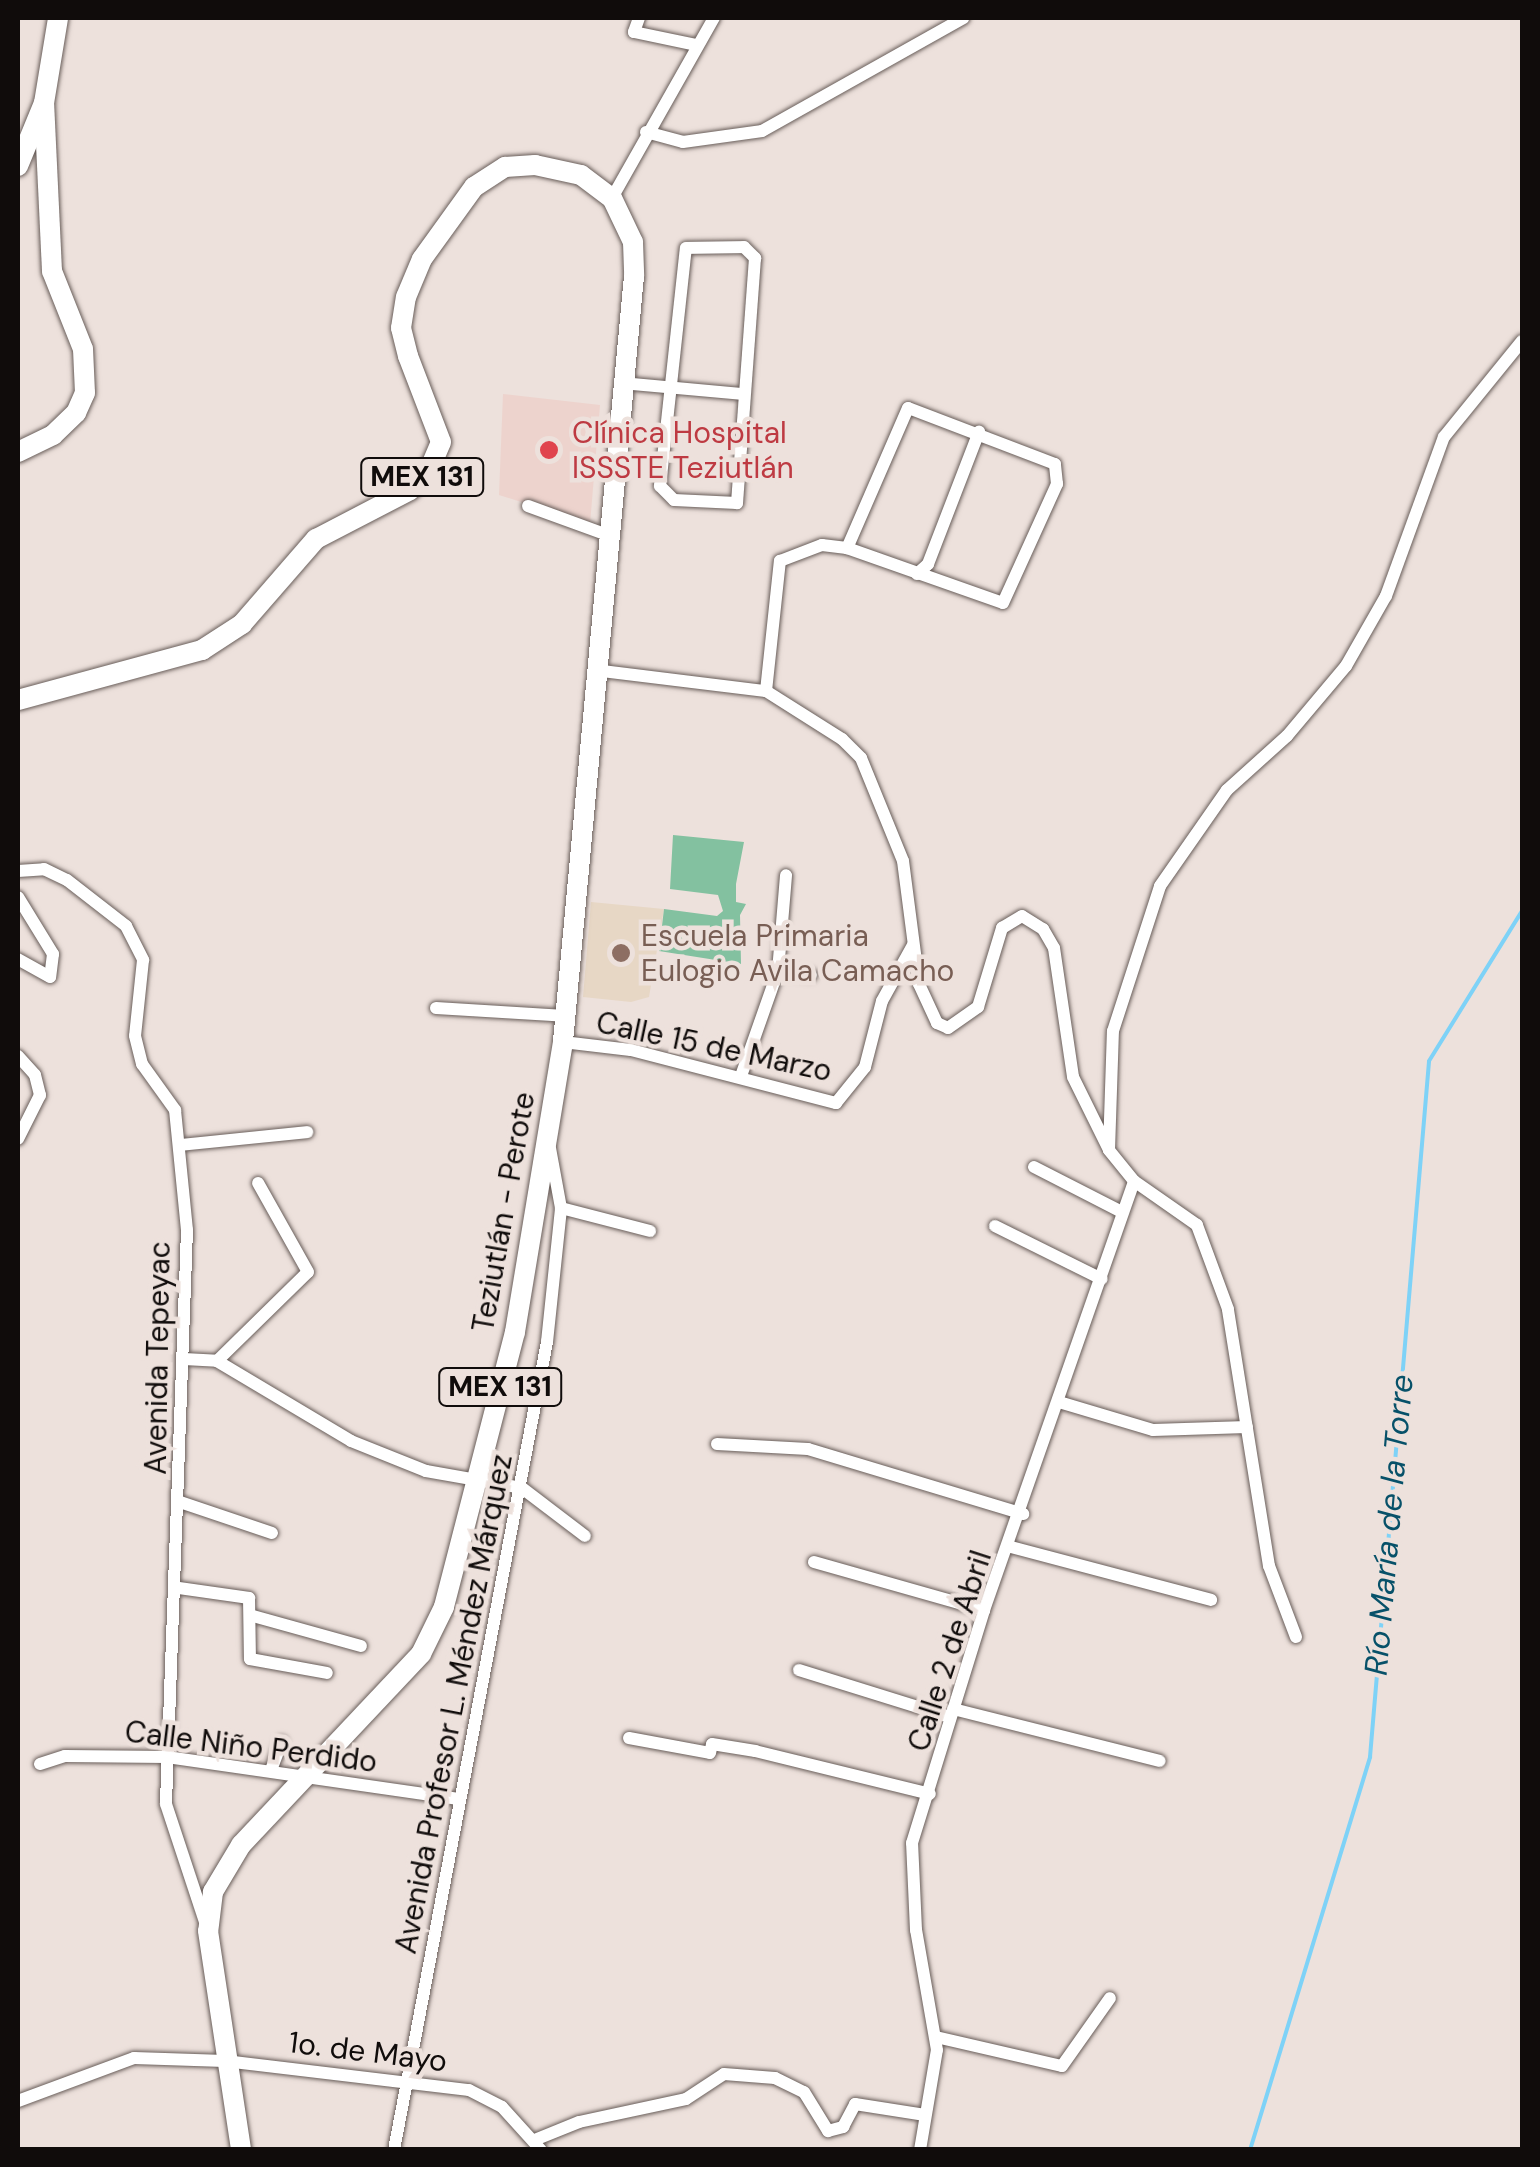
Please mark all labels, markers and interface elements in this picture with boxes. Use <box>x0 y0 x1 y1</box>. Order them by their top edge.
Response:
place label: Clínica Hospital ISSSTE Teziutlán <box>572 415 794 486</box>
marker: Clínica Hospital ISSSTE Teziutlán <box>536 437 562 463</box>
road number: MEX 131 <box>360 454 484 500</box>
place label: Escuela Primaria Eulogio Avila Camacho <box>641 918 954 988</box>
marker: Escuela Primaria Eulogio Avila Camacho <box>610 942 632 964</box>
street label: Calle 15 de Marzo <box>593 1004 835 1090</box>
street label: Teziutlán - Perote <box>465 1089 543 1335</box>
street label: Avenida Tepeyac <box>138 1241 178 1475</box>
road number: MEX 131 <box>438 1364 562 1410</box>
water label: Río María de la Torre <box>1357 1373 1421 1677</box>
street label: Avenida Profesor L. Méndez Márquez <box>388 1451 520 1957</box>
street label: Calle 2 de Abril <box>901 1546 999 1756</box>
street label: Calle Niño Perdido <box>123 1714 379 1780</box>
street label: 1o. de Mayo <box>287 2024 449 2080</box>

